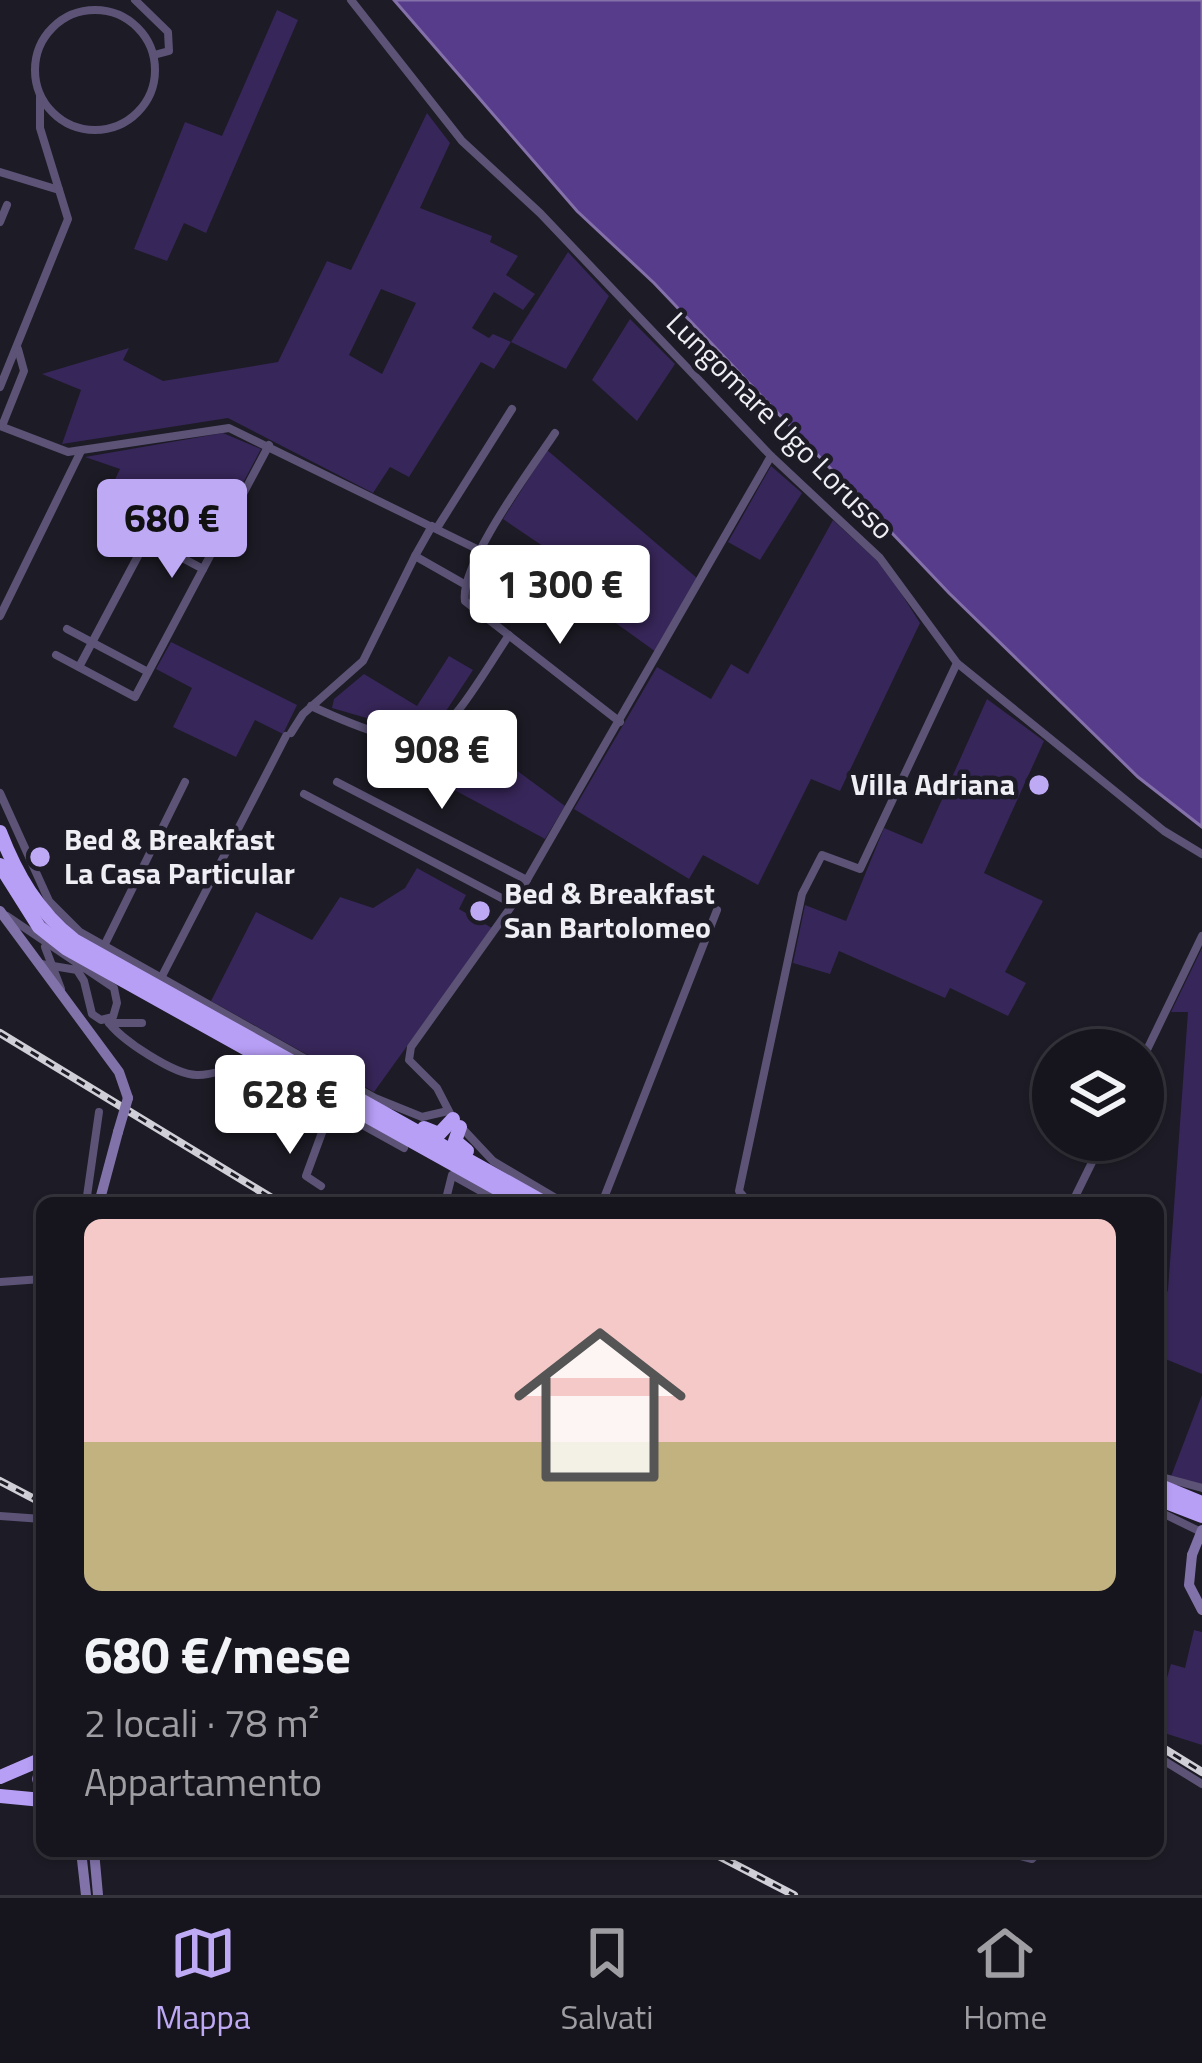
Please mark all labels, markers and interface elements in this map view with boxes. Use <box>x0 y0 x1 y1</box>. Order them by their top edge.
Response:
street label: Lungomare Ugo Lorusso <box>656 301 905 550</box>
pin: 680 € <box>88 479 256 581</box>
text: 680 € <box>124 488 220 547</box>
pin: 1 300 € <box>449 545 671 647</box>
text: 1 300 € <box>497 554 623 613</box>
pin: 908 € <box>358 710 526 812</box>
text: 908 € <box>394 719 490 778</box>
place label: Villa Adriana <box>851 761 1015 807</box>
marker: Villa Adriana <box>1026 772 1052 798</box>
place label: Bed & Breakfast La Casa Particular <box>64 816 295 896</box>
marker: Bed & Breakfast La Casa Particular <box>27 844 53 870</box>
place label: Bed & Breakfast San Bartolomeo <box>504 870 715 950</box>
marker: Bed & Breakfast San Bartolomeo <box>467 898 493 924</box>
map controls <box>1032 1029 1164 1161</box>
button: layers <box>1032 1029 1164 1161</box>
pin: 628 € <box>206 1055 374 1157</box>
text: 628 € <box>242 1064 338 1123</box>
icon: home <box>492 1297 708 1513</box>
text: 680 €/mese <box>84 1615 351 1693</box>
text: 2 locali · 78 m² <box>84 1693 320 1752</box>
text: Appartamento <box>84 1752 322 1811</box>
tab: Mappa <box>155 1920 251 2042</box>
tab: Salvati <box>560 1920 653 2042</box>
tab: Home <box>963 1920 1047 2042</box>

